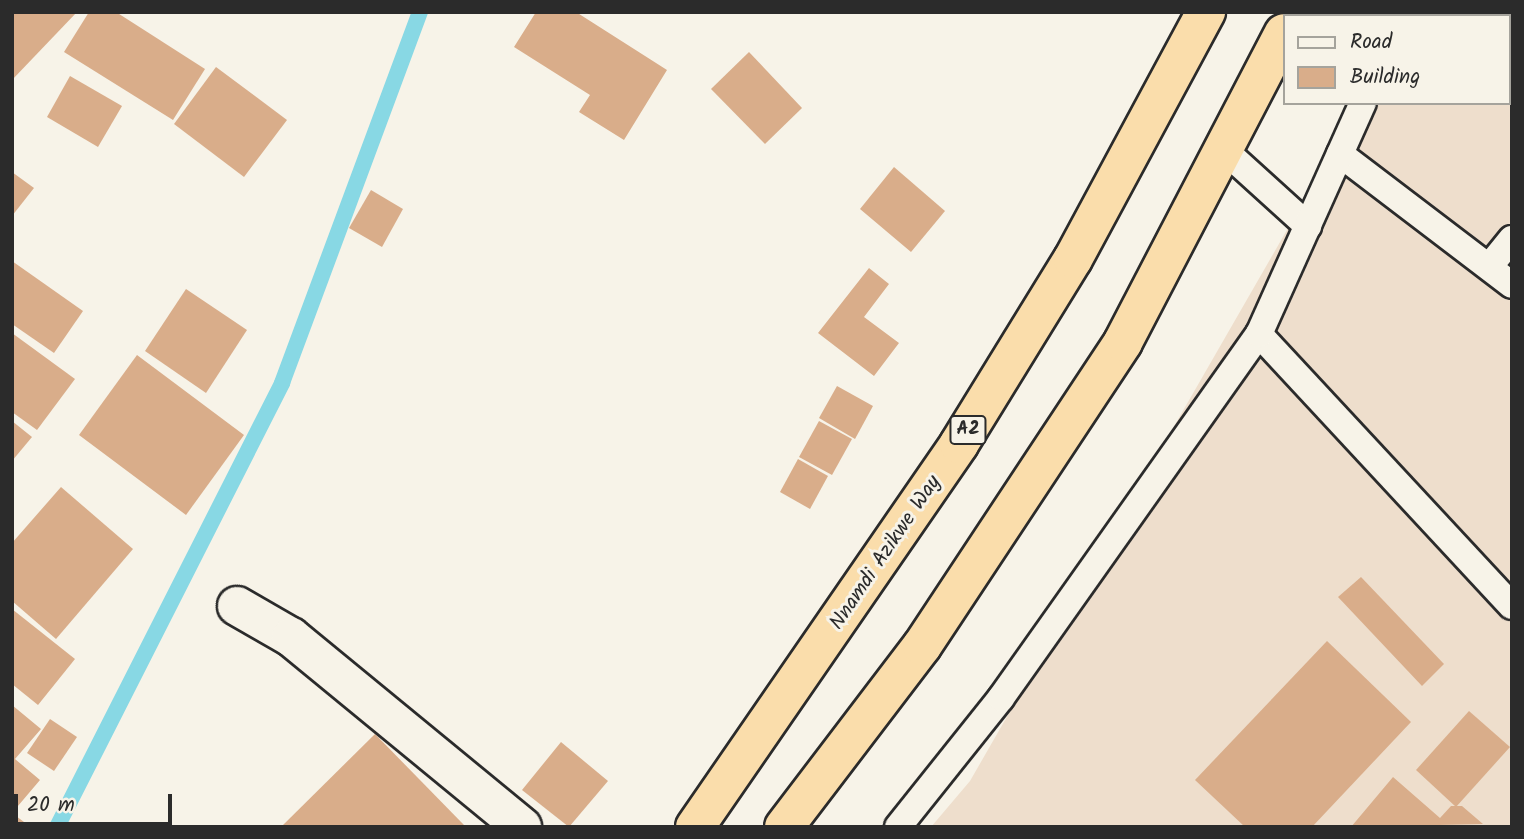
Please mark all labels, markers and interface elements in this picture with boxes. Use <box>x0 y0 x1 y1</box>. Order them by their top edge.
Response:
legend <box>1282 14 1510 105</box>
text: Road <box>1350 26 1392 59</box>
text: Building <box>1350 61 1420 94</box>
road number: A2 <box>949 414 987 446</box>
street label: Nnamdi Azikwe Way <box>825 471 947 635</box>
scale bar <box>18 780 175 824</box>
text: 20 m <box>27 789 75 822</box>

